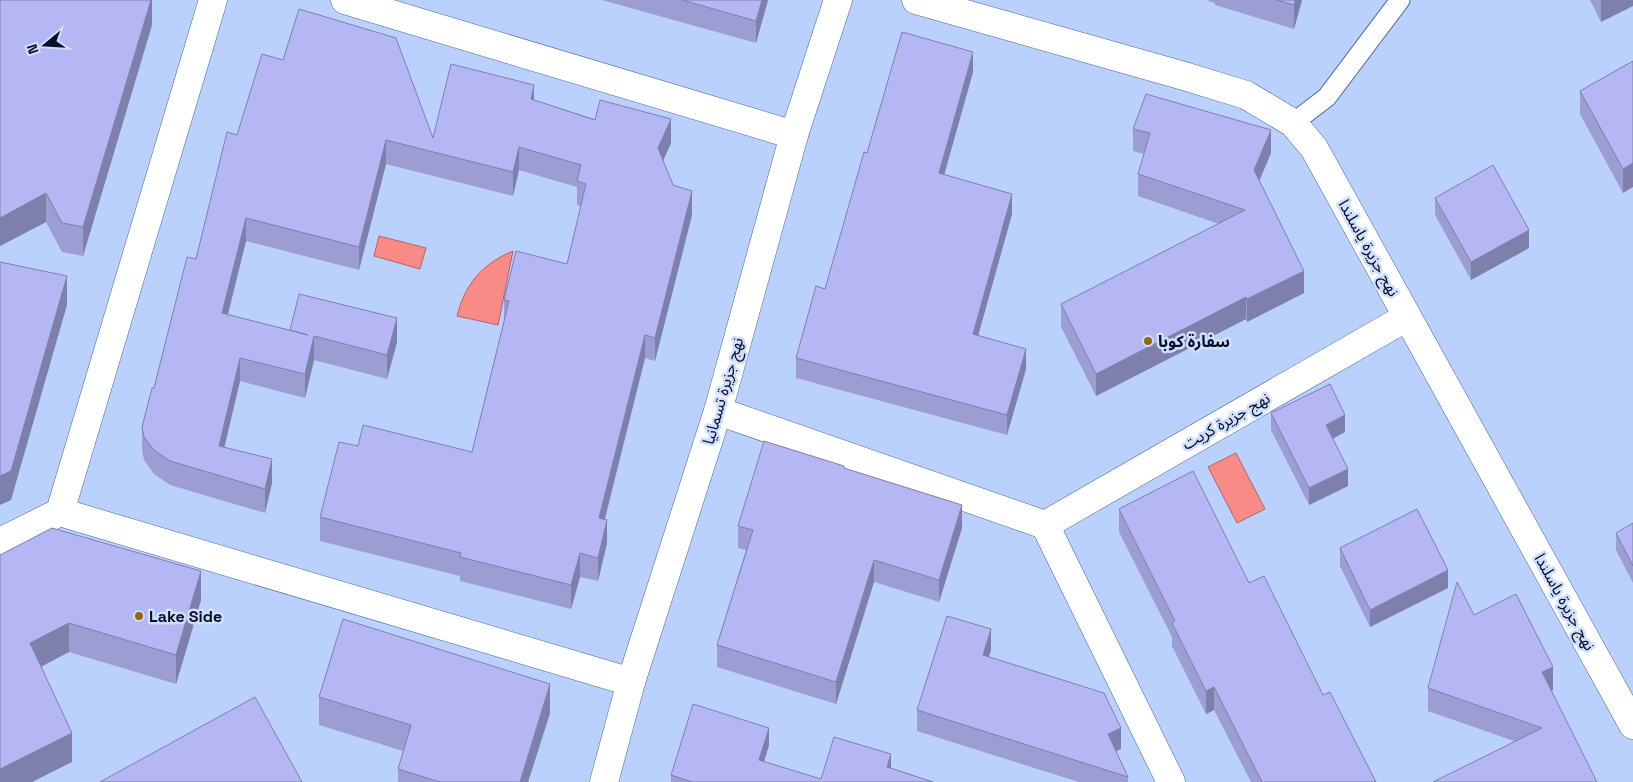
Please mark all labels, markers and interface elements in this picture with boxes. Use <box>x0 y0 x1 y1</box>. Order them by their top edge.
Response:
north arrow <box>20 20 70 70</box>
text: N <box>23 42 43 56</box>
street label: نهج جزيرة ياسلندا <box>1332 196 1404 301</box>
place label: سفارة كوبا <box>1158 331 1230 352</box>
street label: نهج جزيرة تسمانيا <box>698 335 750 448</box>
marker: سفارة كوبا <box>1142 335 1154 347</box>
street label: نهج جزيرة كريت <box>1178 387 1275 456</box>
street label: نهج جزيرة ياسلندا <box>1528 550 1600 655</box>
place label: Lake Side <box>149 606 222 627</box>
marker: Lake Side <box>133 610 145 622</box>

